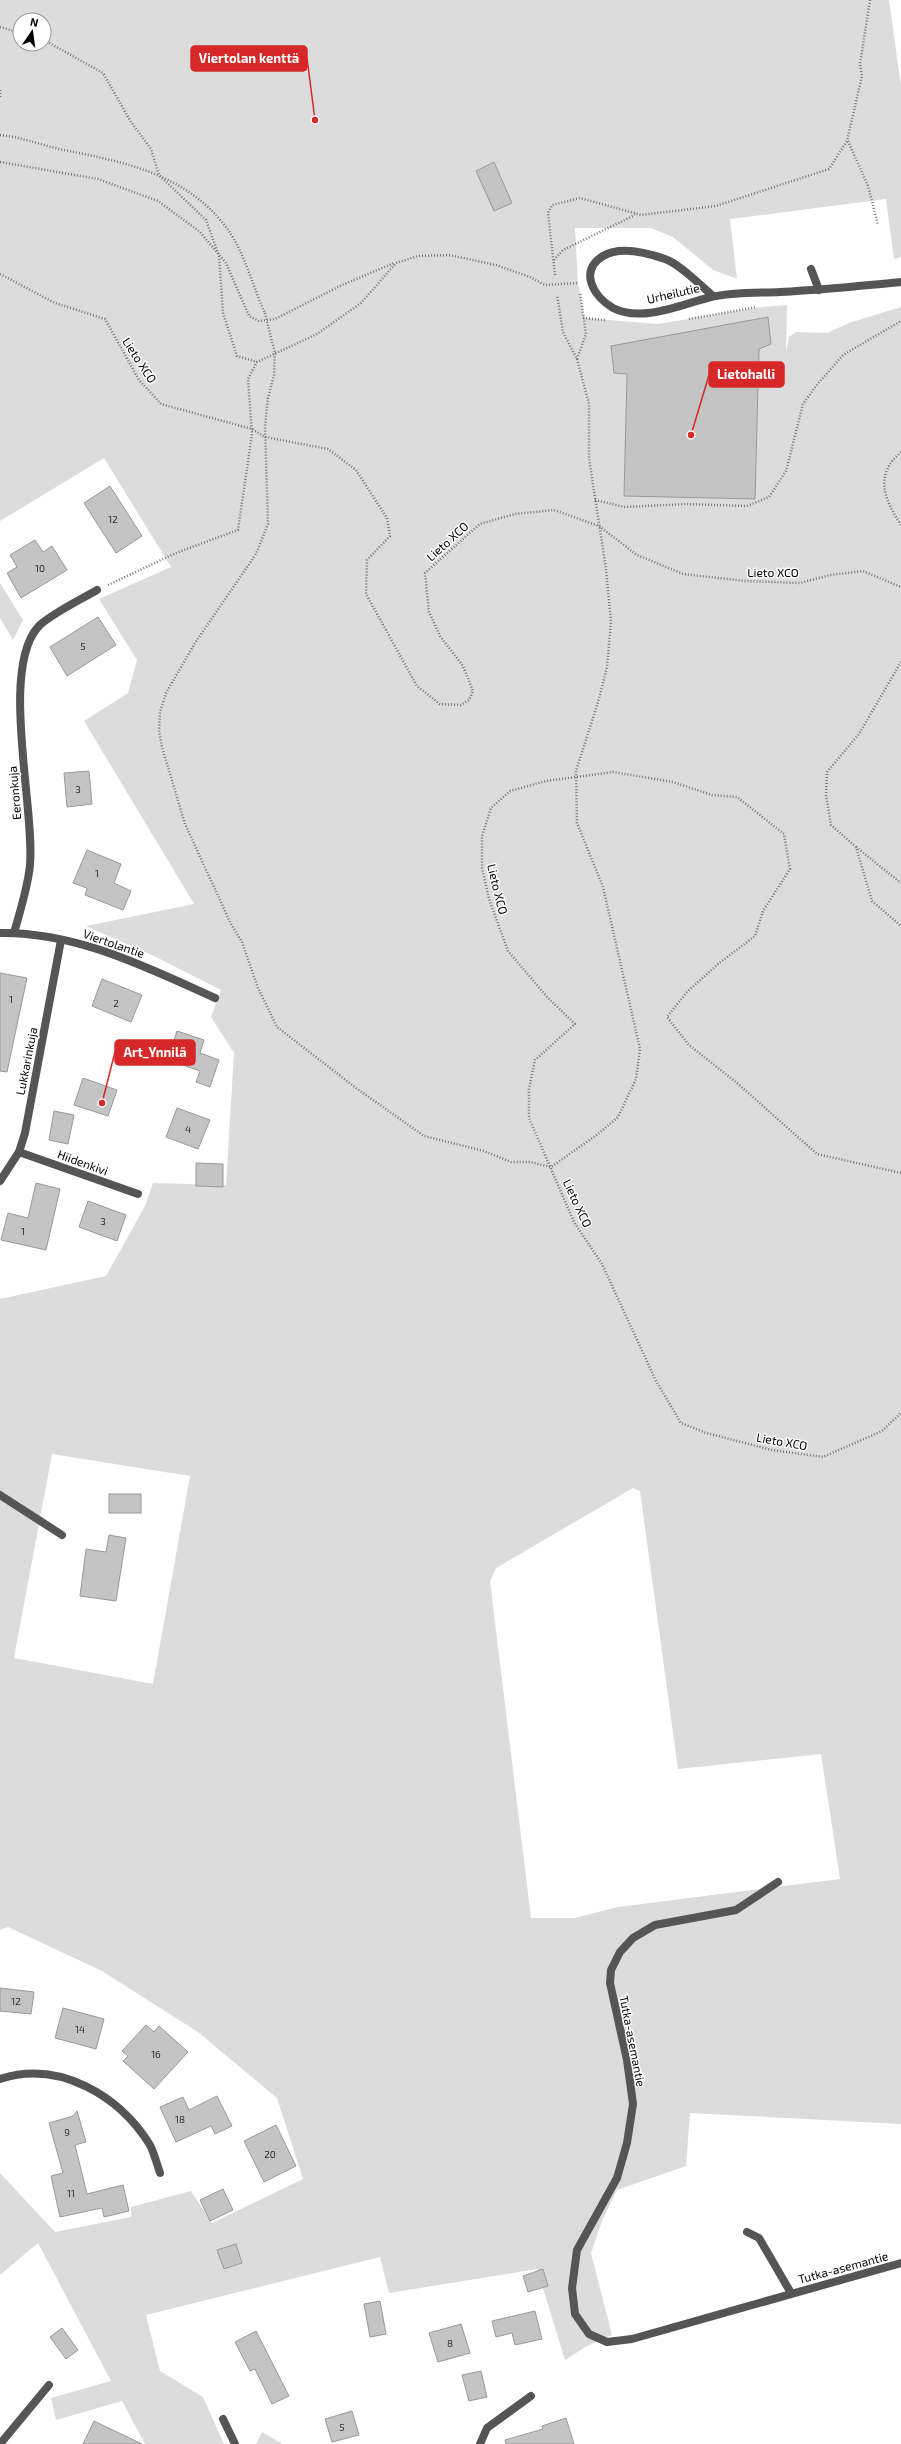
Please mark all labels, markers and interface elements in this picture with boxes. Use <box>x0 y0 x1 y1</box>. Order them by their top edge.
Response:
north arrow <box>12 12 52 52</box>
text: N <box>29 15 40 29</box>
callout: Viertolan kenttä <box>191 46 307 71</box>
text: Viertolan kenttä <box>199 50 299 66</box>
street label: Urheilutie <box>645 280 701 306</box>
street label: Lieto XCO <box>120 335 160 385</box>
callout: Lietohalli <box>709 362 784 387</box>
text: Lietohalli <box>717 366 775 382</box>
house number: 12 <box>108 513 118 525</box>
street label: Lieto XCO <box>423 519 471 563</box>
house number: 10 <box>35 562 45 574</box>
street label: Lieto XCO <box>747 565 799 579</box>
house number: 5 <box>80 640 86 652</box>
street label: Eeronkuja <box>5 765 24 821</box>
house number: 3 <box>75 783 81 795</box>
street label: Lieto XCO <box>485 862 511 916</box>
house number: 1 <box>95 867 99 879</box>
street label: Viertolantie <box>81 926 147 960</box>
house number: 1 <box>9 993 13 1005</box>
house number: 2 <box>113 997 119 1009</box>
street label: Lukkarinkuja <box>13 1026 40 1096</box>
callout: Art_Ynnilä <box>115 1040 195 1065</box>
text: Art_Ynnilä <box>123 1044 187 1060</box>
house number: 4 <box>185 1123 191 1135</box>
street label: Hiidenkivi <box>56 1146 110 1178</box>
street label: Lieto XCO <box>561 1177 595 1229</box>
house number: 3 <box>100 1215 106 1227</box>
house number: 1 <box>21 1225 25 1237</box>
street label: Lieto XCO <box>755 1430 809 1452</box>
street label: Tutka-asemantie <box>617 1994 649 2088</box>
house number: 12 <box>11 1995 21 2007</box>
house number: 14 <box>75 2023 85 2035</box>
house number: 16 <box>151 2048 161 2060</box>
house number: 18 <box>175 2113 185 2125</box>
house number: 9 <box>64 2126 70 2138</box>
house number: 20 <box>264 2148 276 2160</box>
house number: 11 <box>67 2187 75 2199</box>
street label: Tutka-asemantie <box>796 2248 890 2286</box>
house number: 8 <box>447 2337 453 2349</box>
house number: 5 <box>339 2421 345 2433</box>

